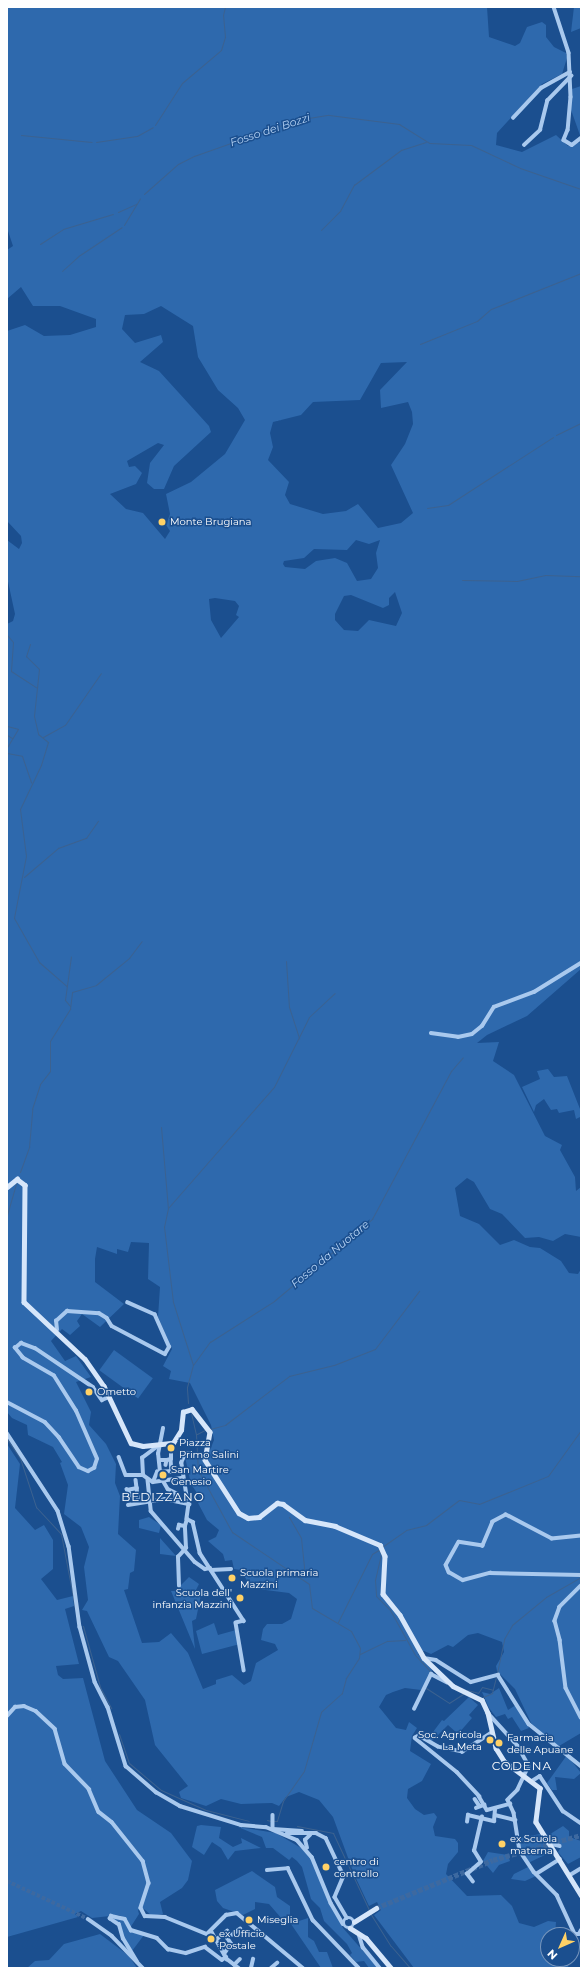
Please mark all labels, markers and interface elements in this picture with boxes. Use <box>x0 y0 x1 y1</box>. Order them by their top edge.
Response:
water label: Fosso dei Bozzi <box>228 111 312 149</box>
place label: Monte Brugiana <box>170 516 251 528</box>
marker: Monte Brugiana <box>157 517 167 527</box>
water label: Fosso da Nuotare <box>288 1217 372 1291</box>
place label: Ometto <box>97 1386 136 1398</box>
marker: Ometto <box>84 1387 94 1397</box>
place label: Piazza Primo Salini <box>179 1436 239 1460</box>
marker: Piazza Primo Salini <box>166 1443 176 1453</box>
place label: San Martire Genesio <box>171 1463 229 1486</box>
marker: San Martire Genesio <box>158 1470 168 1480</box>
district label: BEDIZZANO <box>121 1490 205 1504</box>
place label: Scuola primaria Mazzini <box>240 1566 318 1590</box>
marker: Scuola primaria Mazzini <box>227 1573 237 1583</box>
place label: Scuola dell' infanzia Mazzini <box>152 1586 232 1610</box>
marker: Scuola dell' infanzia Mazzini <box>235 1593 245 1603</box>
place label: Soc. Agricola La Meta <box>418 1728 482 1752</box>
place label: Farmacia delle Apuane <box>507 1731 573 1754</box>
marker: Soc. Agricola La Meta <box>485 1735 495 1745</box>
marker: Farmacia delle Apuane <box>494 1738 504 1748</box>
district label: CODENA <box>492 1759 552 1773</box>
place label: ex Scuola materna <box>510 1832 557 1856</box>
marker: ex Scuola materna <box>497 1839 507 1849</box>
place label: centro di controllo <box>334 1855 379 1878</box>
marker: centro di controllo <box>321 1862 331 1872</box>
place label: Miseglia <box>257 1914 298 1926</box>
marker: Miseglia <box>244 1915 254 1925</box>
place label: ex Ufficio Postale <box>219 1927 265 1950</box>
north arrow <box>540 1927 580 1967</box>
marker: ex Ufficio Postale <box>206 1934 216 1944</box>
text: N <box>544 1947 560 1963</box>

